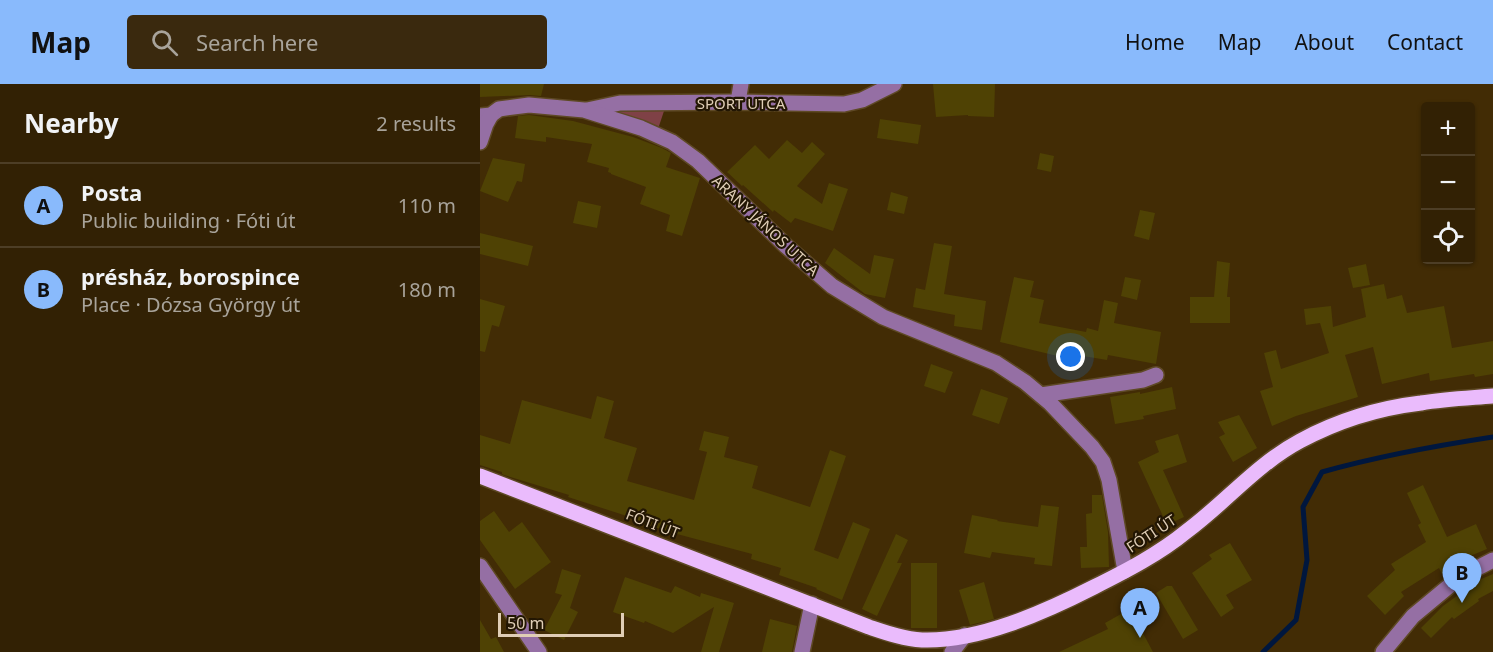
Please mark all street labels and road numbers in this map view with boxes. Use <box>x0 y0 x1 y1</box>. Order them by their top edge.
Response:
street label: SPORT UTCA <box>697 93 786 113</box>
street label: ARANY JÁNOS UTCA <box>708 170 824 280</box>
street label: FÓTI ÚT <box>623 504 683 543</box>
street label: FÓTI ÚT <box>1122 509 1180 557</box>

